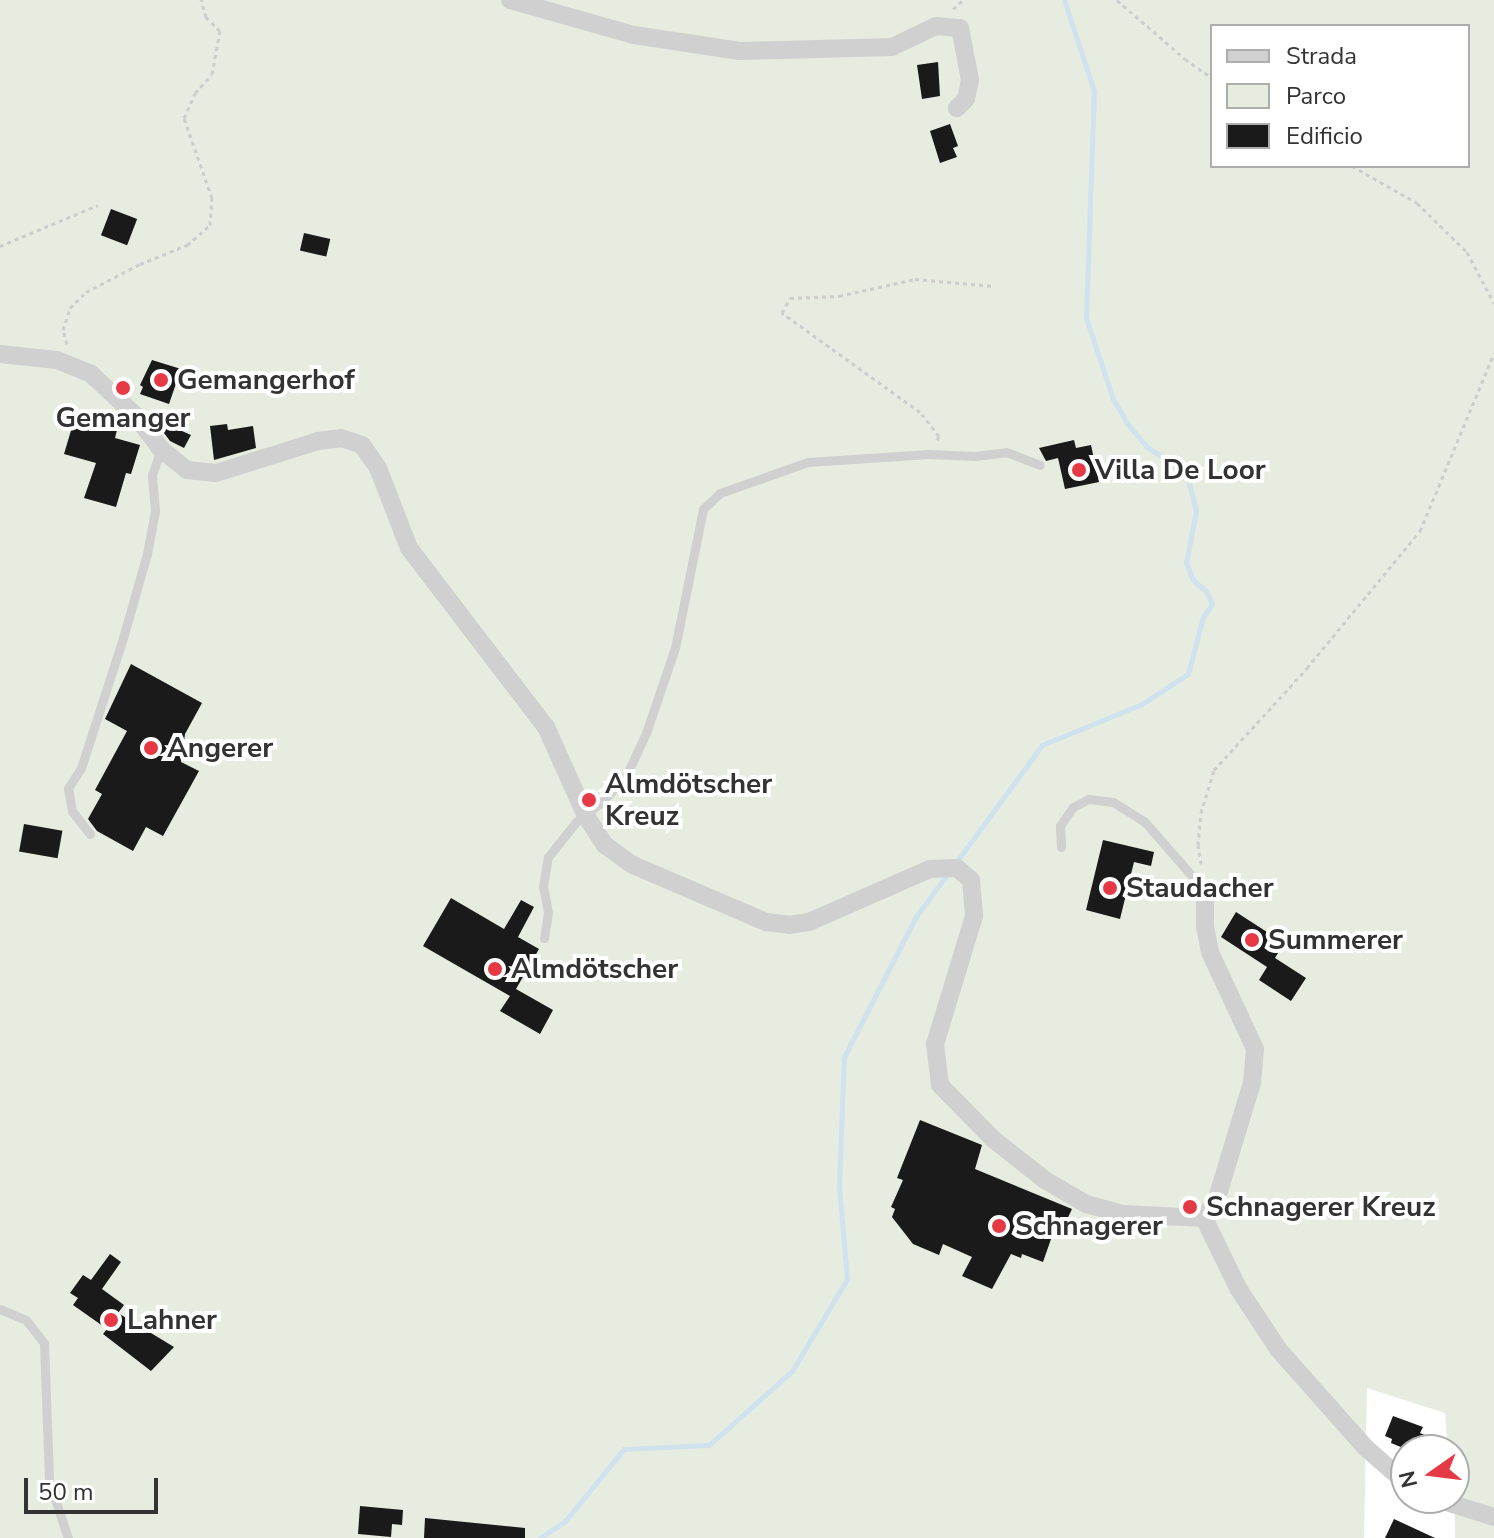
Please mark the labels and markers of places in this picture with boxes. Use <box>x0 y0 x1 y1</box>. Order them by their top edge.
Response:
place label: Gemangerhof <box>177 363 355 397</box>
marker: Gemangerhof <box>152 371 170 389</box>
marker: Gemanger <box>114 379 132 397</box>
place label: Gemanger <box>55 401 191 435</box>
place label: Villa De Loor <box>1095 453 1266 487</box>
marker: Villa De Loor <box>1070 461 1088 479</box>
place label: Angerer <box>167 731 273 765</box>
marker: Angerer <box>142 739 160 757</box>
place label: Almdötscher Kreuz <box>605 767 772 833</box>
marker: Almdötscher Kreuz <box>580 791 598 809</box>
place label: Staudacher <box>1126 871 1274 905</box>
marker: Staudacher <box>1101 879 1119 897</box>
place label: Summerer <box>1268 923 1403 957</box>
marker: Summerer <box>1243 931 1261 949</box>
place label: Almdötscher <box>511 952 678 986</box>
marker: Almdötscher <box>486 960 504 978</box>
place label: Schnagerer Kreuz <box>1206 1190 1436 1224</box>
marker: Schnagerer Kreuz <box>1181 1198 1199 1216</box>
place label: Schnagerer <box>1015 1209 1163 1243</box>
marker: Schnagerer <box>990 1217 1008 1235</box>
place label: Lahner <box>127 1303 217 1337</box>
marker: Lahner <box>102 1311 120 1329</box>

